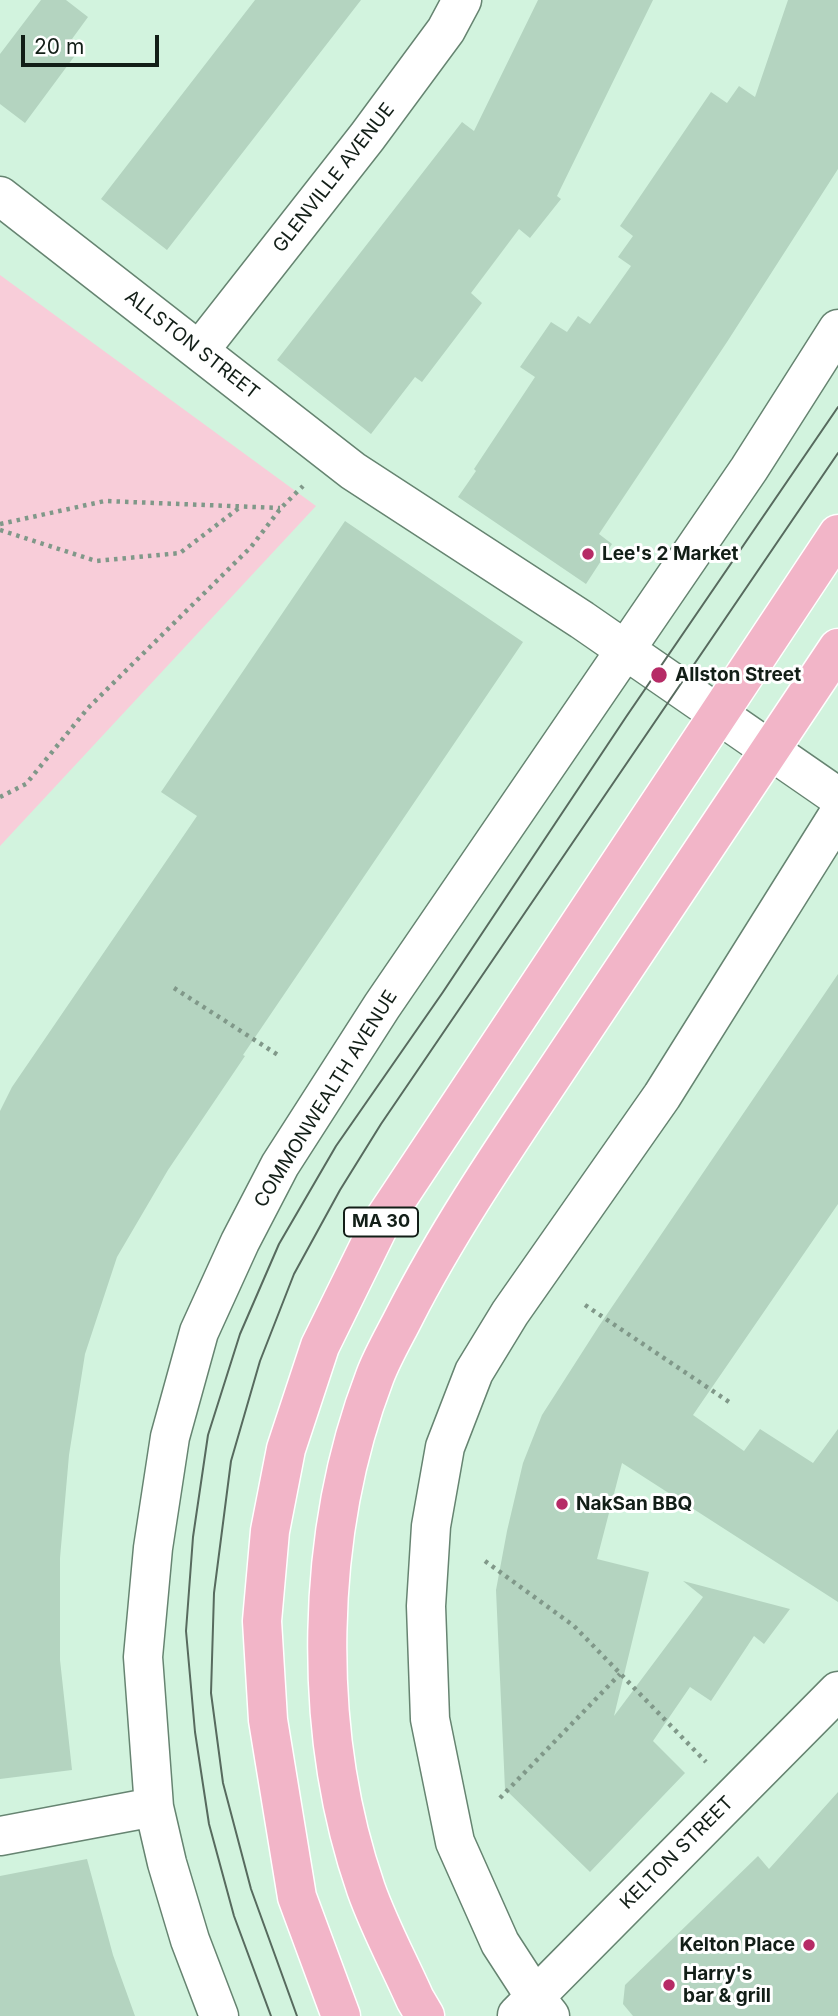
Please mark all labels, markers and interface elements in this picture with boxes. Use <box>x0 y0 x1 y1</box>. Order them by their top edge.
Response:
scale bar <box>24 21 163 65</box>
text: 20 m <box>34 34 84 59</box>
street label: GLENVILLE AVENUE <box>269 99 399 257</box>
street label: ALLSTON STREET <box>120 285 264 405</box>
place label: Lee's 2 Market <box>602 543 739 565</box>
marker: Lee's 2 Market <box>580 546 596 562</box>
place label: Allston Street <box>675 664 801 686</box>
marker: Allston Street <box>649 665 669 685</box>
street label: COMMONWEALTH AVENUE <box>250 986 402 1212</box>
road number: MA 30 <box>344 1208 418 1237</box>
place label: NakSan BBQ <box>576 1493 692 1515</box>
marker: NakSan BBQ <box>554 1496 570 1512</box>
street label: KELTON STREET <box>616 1792 738 1914</box>
place label: Kelton Place <box>680 1934 795 1956</box>
marker: Kelton Place <box>801 1937 817 1953</box>
place label: Harry's bar & grill <box>683 1963 771 2007</box>
marker: Harry's bar & grill <box>661 1977 677 1993</box>

